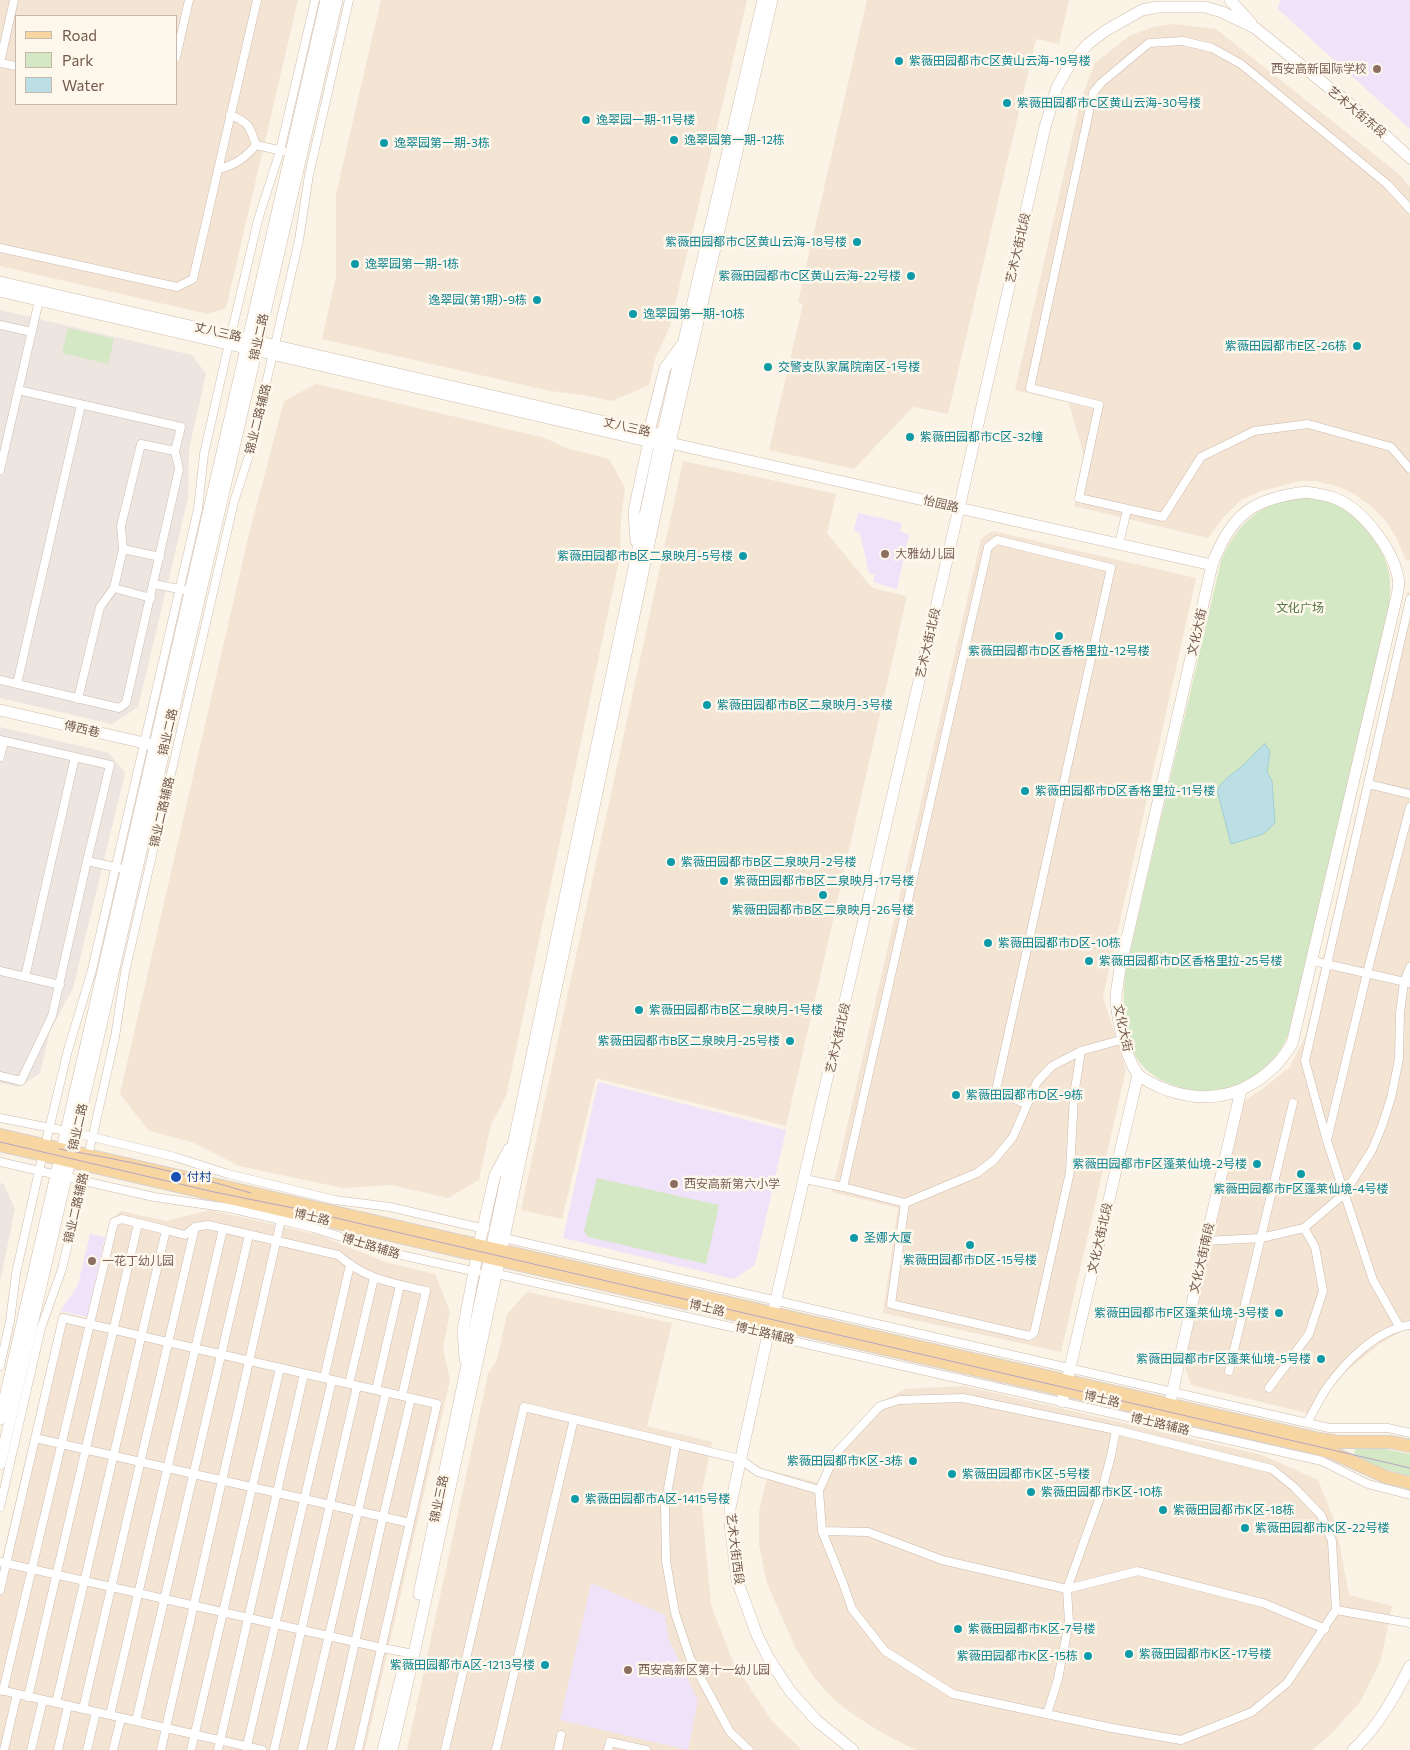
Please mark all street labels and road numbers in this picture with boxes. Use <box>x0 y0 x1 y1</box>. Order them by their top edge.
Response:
street label: 艺术大街东段 <box>1325 83 1389 141</box>
street label: 艺术大街北段 <box>1003 211 1033 285</box>
street label: 锦业二路 <box>247 312 271 362</box>
street label: 丈八三路 <box>193 320 243 344</box>
street label: 锦业二路辅路 <box>242 382 274 456</box>
street label: 丈八三路 <box>602 415 652 439</box>
street label: 怡园路 <box>922 493 960 515</box>
street label: 艺术大街北段 <box>913 606 943 680</box>
street label: 文化大街 <box>1185 607 1209 657</box>
street label: 锦业二路 <box>156 707 180 757</box>
street label: 傅西巷 <box>63 718 101 740</box>
street label: 锦业二路辅路 <box>147 775 177 849</box>
street label: 艺术大街北段 <box>823 1001 853 1075</box>
street label: 文化大街 <box>1111 1003 1135 1053</box>
street label: 锦业二路 <box>66 1102 90 1152</box>
street label: 锦业二路辅路 <box>61 1171 91 1245</box>
street label: 文化大街北段 <box>1085 1201 1115 1275</box>
street label: 博士路 <box>293 1206 331 1228</box>
street label: 文化大街南段 <box>1187 1221 1217 1295</box>
street label: 博士路辅路 <box>340 1230 402 1262</box>
street label: 博士路 <box>688 1297 726 1319</box>
street label: 博士路辅路 <box>734 1319 796 1347</box>
street label: 博士路 <box>1083 1388 1121 1410</box>
street label: 博士路辅路 <box>1129 1410 1191 1438</box>
street label: 锦业三路 <box>427 1474 451 1524</box>
street label: 艺术大街西段 <box>723 1512 747 1586</box>

